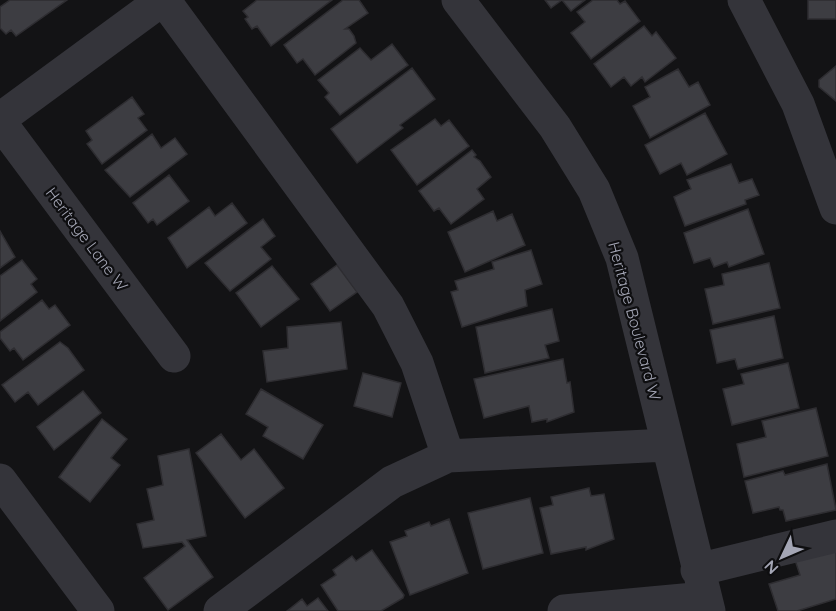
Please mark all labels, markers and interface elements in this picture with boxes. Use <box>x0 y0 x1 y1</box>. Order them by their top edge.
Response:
street label: Heritage Lane W <box>41 183 133 295</box>
street label: Heritage Boulevard W <box>604 239 666 403</box>
north arrow <box>752 527 812 587</box>
text: N <box>760 556 782 579</box>

